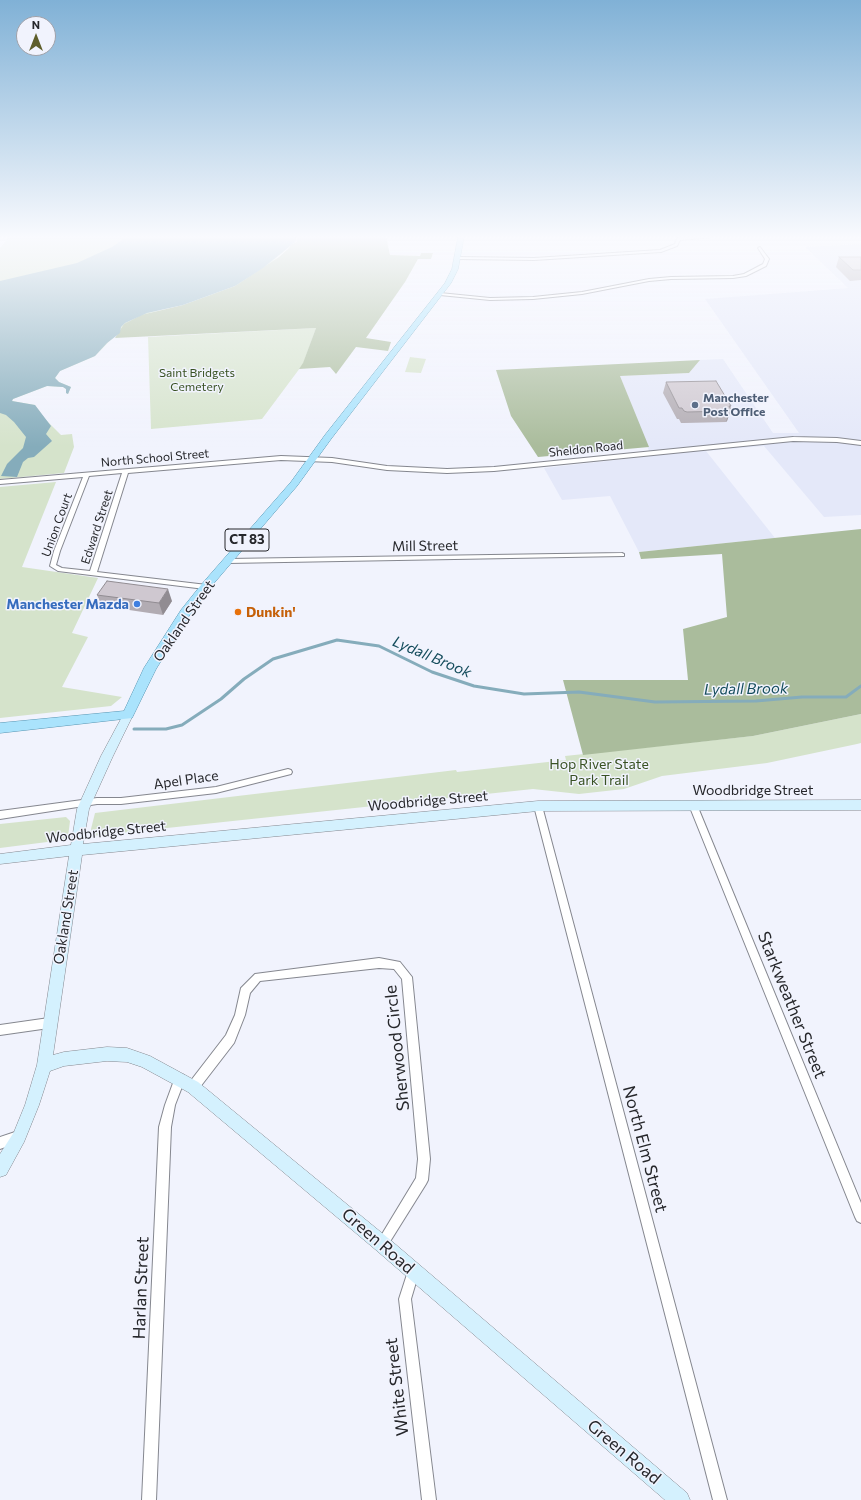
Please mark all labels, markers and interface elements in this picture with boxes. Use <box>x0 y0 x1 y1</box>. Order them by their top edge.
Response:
north arrow <box>16 16 56 56</box>
text: N <box>32 18 40 31</box>
park label: Saint Bridgets Cemetery <box>159 366 235 394</box>
place label: Manchester Post Office <box>703 391 769 419</box>
marker: Manchester Post Office <box>690 400 700 410</box>
street label: Sheldon Road <box>548 438 624 460</box>
street label: North School Street <box>100 446 210 470</box>
street label: Edward Street <box>78 488 116 566</box>
street label: Union Court <box>39 491 75 559</box>
road number: CT 83 <box>225 529 269 551</box>
street label: Mill Street <box>392 537 458 555</box>
street label: Oakland Street <box>150 577 218 665</box>
place label: Manchester Mazda <box>6 596 129 612</box>
marker: Manchester Mazda <box>132 599 142 609</box>
place label: Dunkin' <box>246 604 296 620</box>
marker: Dunkin' <box>233 607 243 617</box>
water label: Lydall Brook <box>390 632 474 682</box>
water label: Lydall Brook <box>704 679 788 699</box>
park label: Hop River State Park Trail <box>549 756 649 788</box>
street label: Apel Place <box>152 767 220 793</box>
street label: Woodbridge Street <box>693 782 813 798</box>
street label: Woodbridge Street <box>367 787 489 815</box>
street label: Woodbridge Street <box>45 817 167 847</box>
street label: Oakland Street <box>50 868 82 966</box>
street label: Starkweather Street <box>753 929 831 1081</box>
street label: Sherwood Circle <box>380 984 414 1112</box>
street label: North Elm Street <box>618 1083 672 1215</box>
street label: Green Road <box>338 1204 418 1278</box>
street label: Harlan Street <box>129 1236 153 1340</box>
street label: White Street <box>381 1337 413 1437</box>
street label: Green Road <box>583 1415 665 1489</box>

